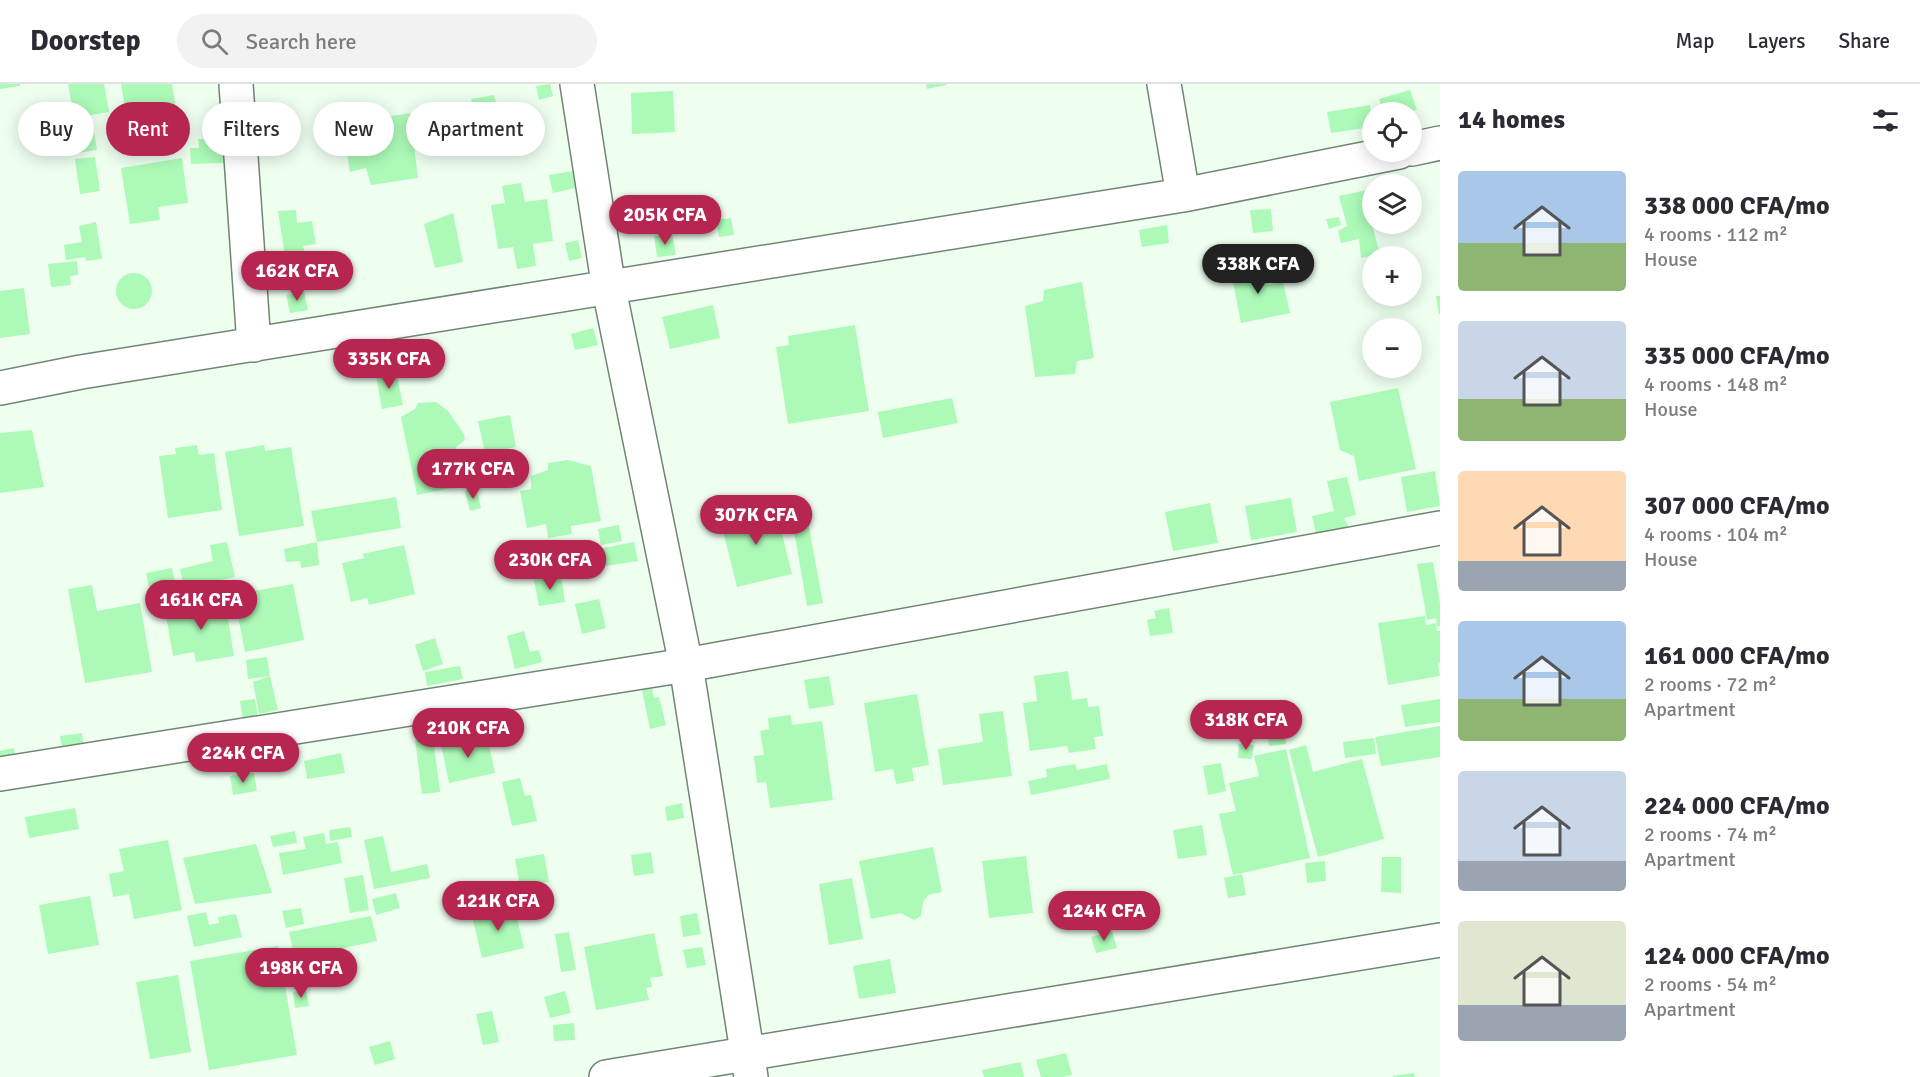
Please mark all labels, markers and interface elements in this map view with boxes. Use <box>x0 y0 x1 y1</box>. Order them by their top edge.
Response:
search box <box>177 14 597 68</box>
text: Doorstep <box>30 24 141 58</box>
icon: search <box>198 25 231 58</box>
text: Search here <box>246 28 357 55</box>
text: Map <box>1676 28 1714 54</box>
text: Layers <box>1747 28 1805 54</box>
text: Share <box>1838 28 1890 54</box>
chip: Buy <box>18 102 94 156</box>
chip: Rent <box>106 102 190 156</box>
chip: Filters <box>202 102 301 156</box>
chip: New <box>313 102 394 156</box>
chip: Apartment <box>406 102 545 156</box>
map controls <box>1362 102 1422 378</box>
button: locate <box>1362 102 1422 162</box>
text: 14 homes <box>1458 104 1565 136</box>
icon: filters <box>1869 104 1902 137</box>
button: layers <box>1362 174 1422 234</box>
text: 338 000 CFA/mo <box>1644 190 1830 222</box>
pin: 205K CFA <box>603 195 727 246</box>
icon: home <box>1506 195 1578 267</box>
text: 205K CFA <box>623 202 707 227</box>
text: 4 rooms · 112 m² <box>1644 222 1788 247</box>
pin: 338K CFA <box>1196 244 1320 295</box>
button: + <box>1362 246 1422 306</box>
text: House <box>1644 247 1698 272</box>
pin: 162K CFA <box>235 251 359 302</box>
text: 338K CFA <box>1216 251 1300 276</box>
text: 162K CFA <box>255 258 339 283</box>
button: − <box>1362 318 1422 378</box>
pin: 335K CFA <box>327 339 451 390</box>
text: 335 000 CFA/mo <box>1644 340 1830 372</box>
icon: home <box>1506 345 1578 417</box>
text: 335K CFA <box>347 346 431 371</box>
text: 4 rooms · 148 m² <box>1644 372 1788 397</box>
text: House <box>1644 397 1698 422</box>
pin: 177K CFA <box>411 449 535 500</box>
text: 177K CFA <box>431 456 515 481</box>
text: 307 000 CFA/mo <box>1644 490 1830 522</box>
pin: 307K CFA <box>694 495 818 546</box>
icon: home <box>1506 495 1578 567</box>
text: 307K CFA <box>714 502 798 527</box>
text: 4 rooms · 104 m² <box>1644 522 1788 547</box>
pin: 230K CFA <box>488 540 612 591</box>
text: 230K CFA <box>508 547 592 572</box>
text: House <box>1644 547 1698 572</box>
pin: 161K CFA <box>139 580 263 631</box>
text: 161K CFA <box>159 587 243 612</box>
text: 161 000 CFA/mo <box>1644 640 1830 672</box>
icon: home <box>1506 645 1578 717</box>
text: 2 rooms · 72 m² <box>1644 672 1777 697</box>
text: Apartment <box>1644 697 1736 722</box>
pin: 318K CFA <box>1184 700 1308 751</box>
text: 318K CFA <box>1204 707 1288 732</box>
pin: 210K CFA <box>406 708 530 759</box>
text: 210K CFA <box>426 715 510 740</box>
pin: 224K CFA <box>181 733 305 784</box>
text: 224K CFA <box>201 740 285 765</box>
text: 224 000 CFA/mo <box>1644 790 1830 822</box>
icon: home <box>1506 795 1578 867</box>
text: 2 rooms · 74 m² <box>1644 822 1777 847</box>
text: Apartment <box>1644 847 1736 872</box>
pin: 121K CFA <box>436 881 560 932</box>
text: 121K CFA <box>456 888 540 913</box>
pin: 124K CFA <box>1042 891 1166 942</box>
text: 124K CFA <box>1062 898 1146 923</box>
text: 124 000 CFA/mo <box>1644 940 1830 972</box>
icon: home <box>1506 945 1578 1017</box>
pin: 198K CFA <box>239 948 363 999</box>
text: 198K CFA <box>259 955 343 980</box>
text: 2 rooms · 54 m² <box>1644 972 1777 997</box>
text: Apartment <box>1644 997 1736 1022</box>

